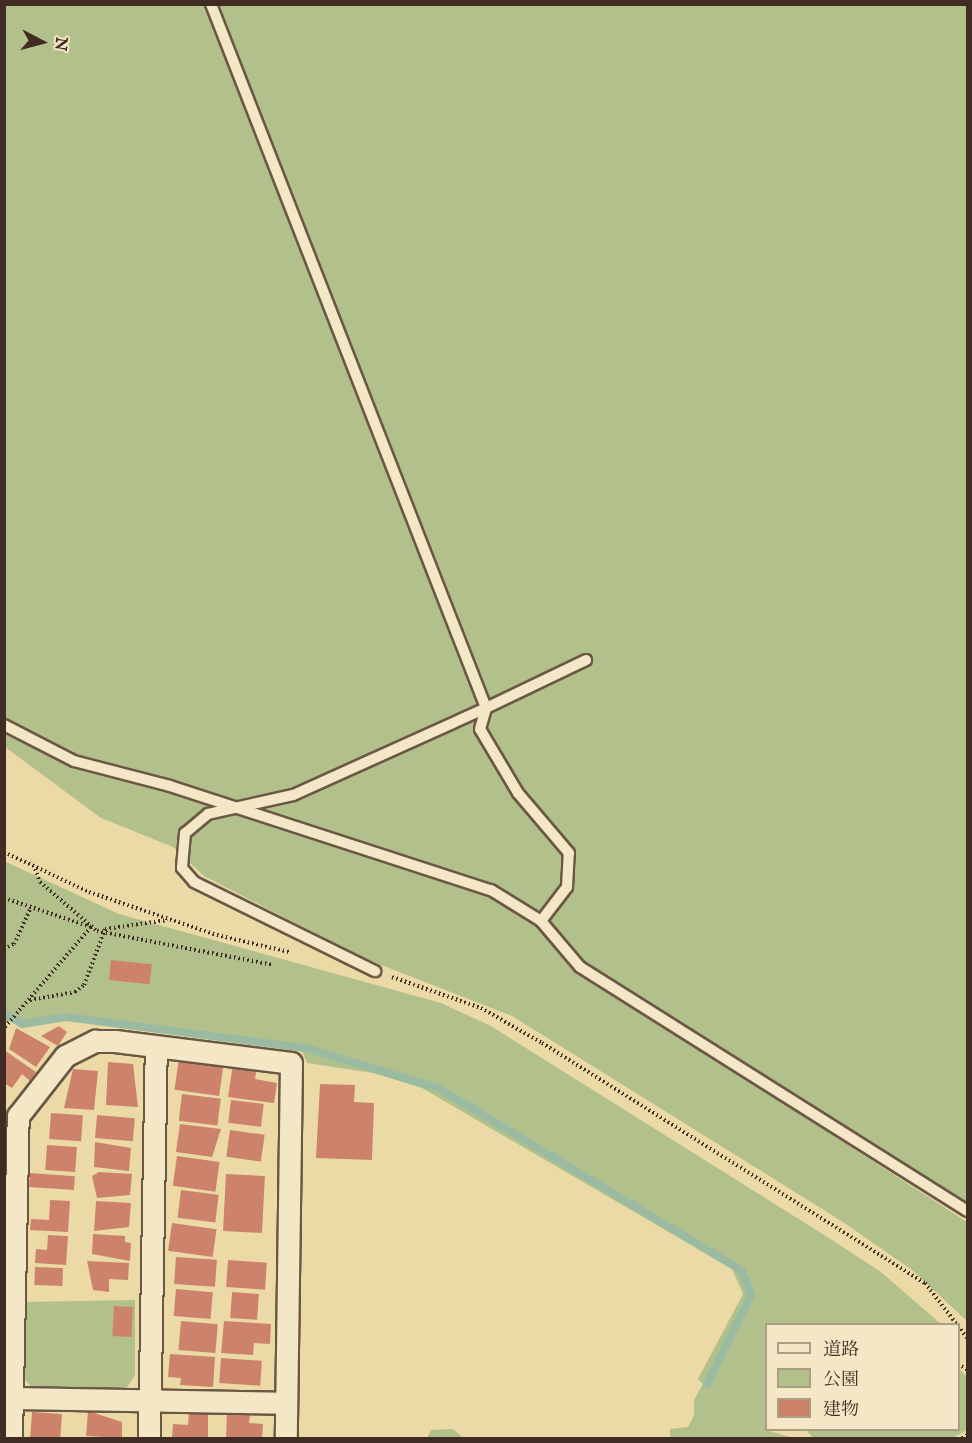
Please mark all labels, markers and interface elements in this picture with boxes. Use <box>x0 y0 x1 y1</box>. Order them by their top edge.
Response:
north arrow <box>12 12 72 72</box>
text: N <box>49 36 71 52</box>
legend <box>765 1323 960 1431</box>
text: 道路 <box>823 1339 859 1362</box>
text: 公園 <box>823 1369 859 1392</box>
text: 建物 <box>823 1399 859 1422</box>

